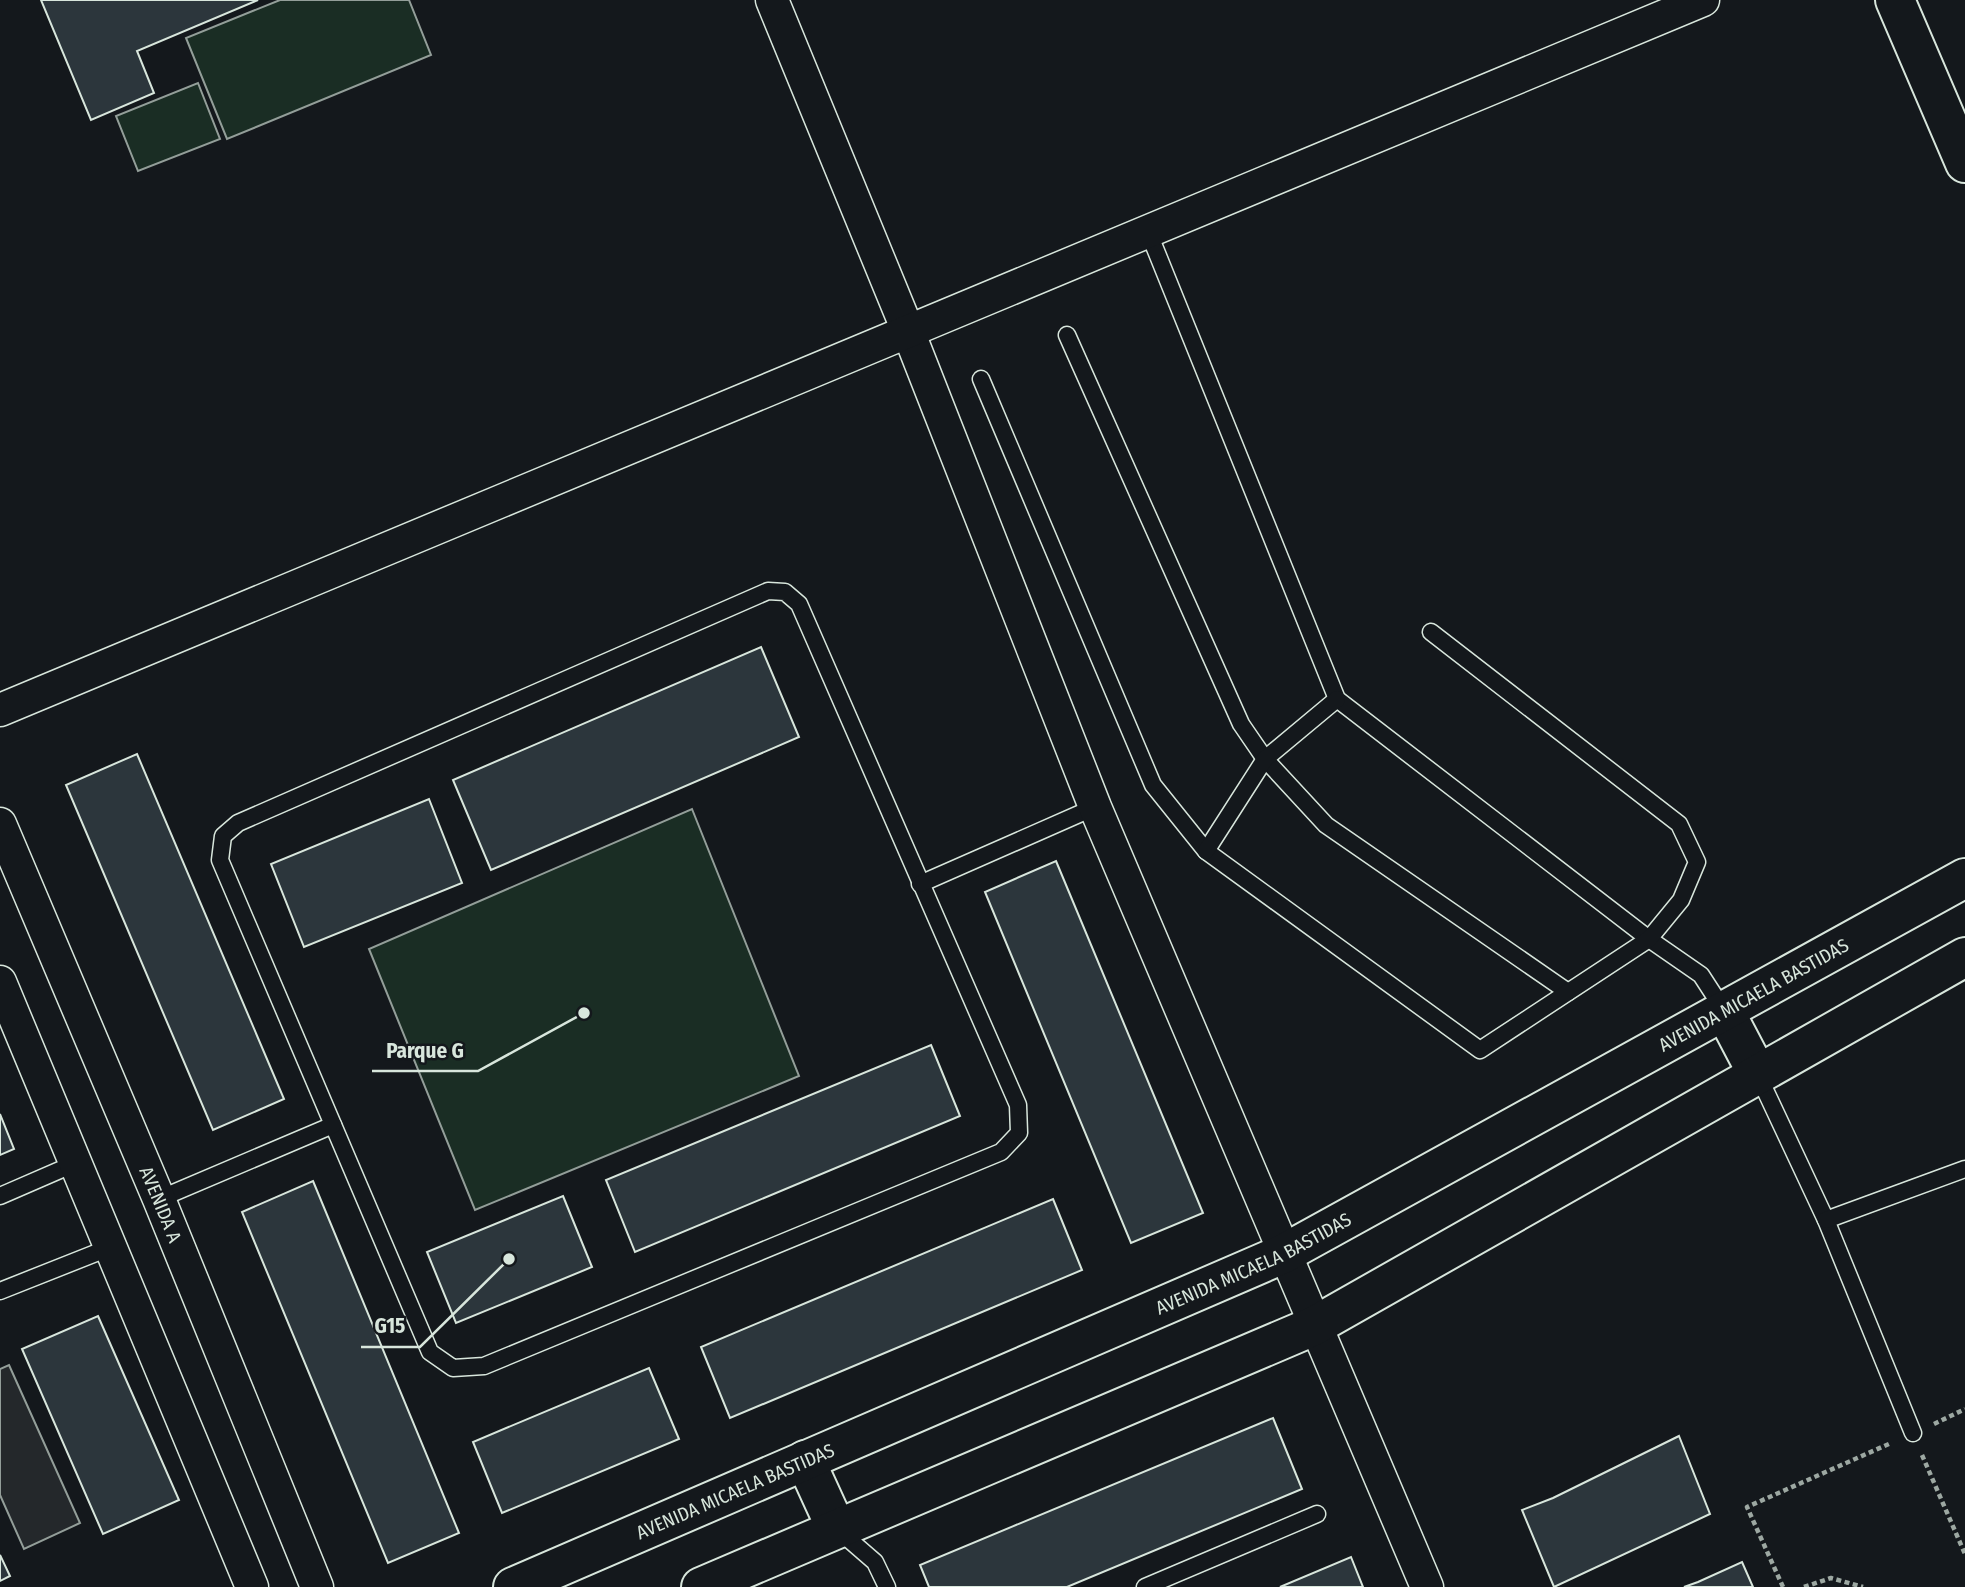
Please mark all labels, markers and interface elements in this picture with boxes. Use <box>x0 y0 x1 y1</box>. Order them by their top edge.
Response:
street label: AVENIDA MICAELA BASTIDAS <box>1655 934 1853 1057</box>
callout: Parque G <box>372 1029 478 1071</box>
text: Parque G <box>386 1038 464 1064</box>
street label: AVENIDA A <box>135 1163 186 1246</box>
street label: AVENIDA MICAELA BASTIDAS <box>1152 1208 1355 1320</box>
callout: G15 <box>361 1305 420 1347</box>
text: G15 <box>375 1313 405 1339</box>
street label: AVENIDA MICAELA BASTIDAS <box>633 1438 838 1544</box>

